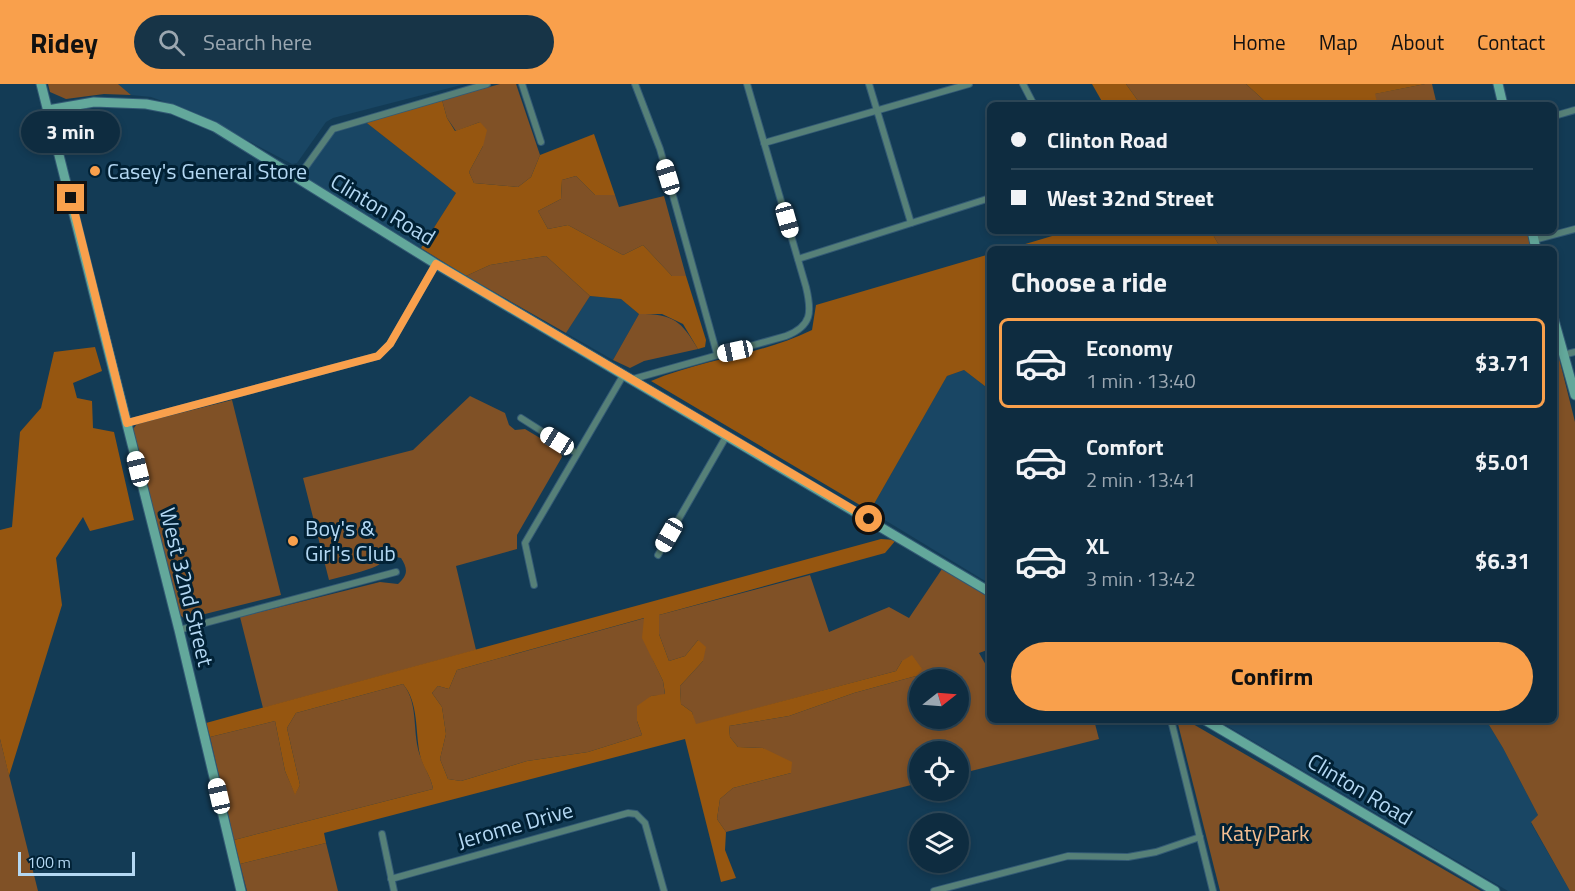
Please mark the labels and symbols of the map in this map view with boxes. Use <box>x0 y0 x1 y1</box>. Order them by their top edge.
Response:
callout: 3 min <box>22 111 121 153</box>
place label: Casey's General Store <box>107 154 307 188</box>
car <box>654 157 682 197</box>
marker: Casey's General Store <box>88 164 102 178</box>
street label: Clinton Road <box>324 164 442 254</box>
route end <box>57 184 84 211</box>
car <box>773 200 801 240</box>
car <box>716 338 754 364</box>
car <box>537 424 577 458</box>
car <box>125 449 151 489</box>
street label: West 32nd Street <box>151 504 223 670</box>
route start <box>855 505 882 532</box>
place label: Boy's & Girl's Club <box>305 511 396 570</box>
car <box>652 515 686 555</box>
marker: Boy's & Girl's Club <box>286 534 300 548</box>
north arrow <box>909 669 969 729</box>
street label: Clinton Road <box>1301 744 1419 834</box>
car <box>206 776 232 816</box>
street label: Jerome Drive <box>453 792 577 858</box>
park label: Katy Park <box>1221 816 1310 850</box>
scale bar <box>18 849 135 876</box>

